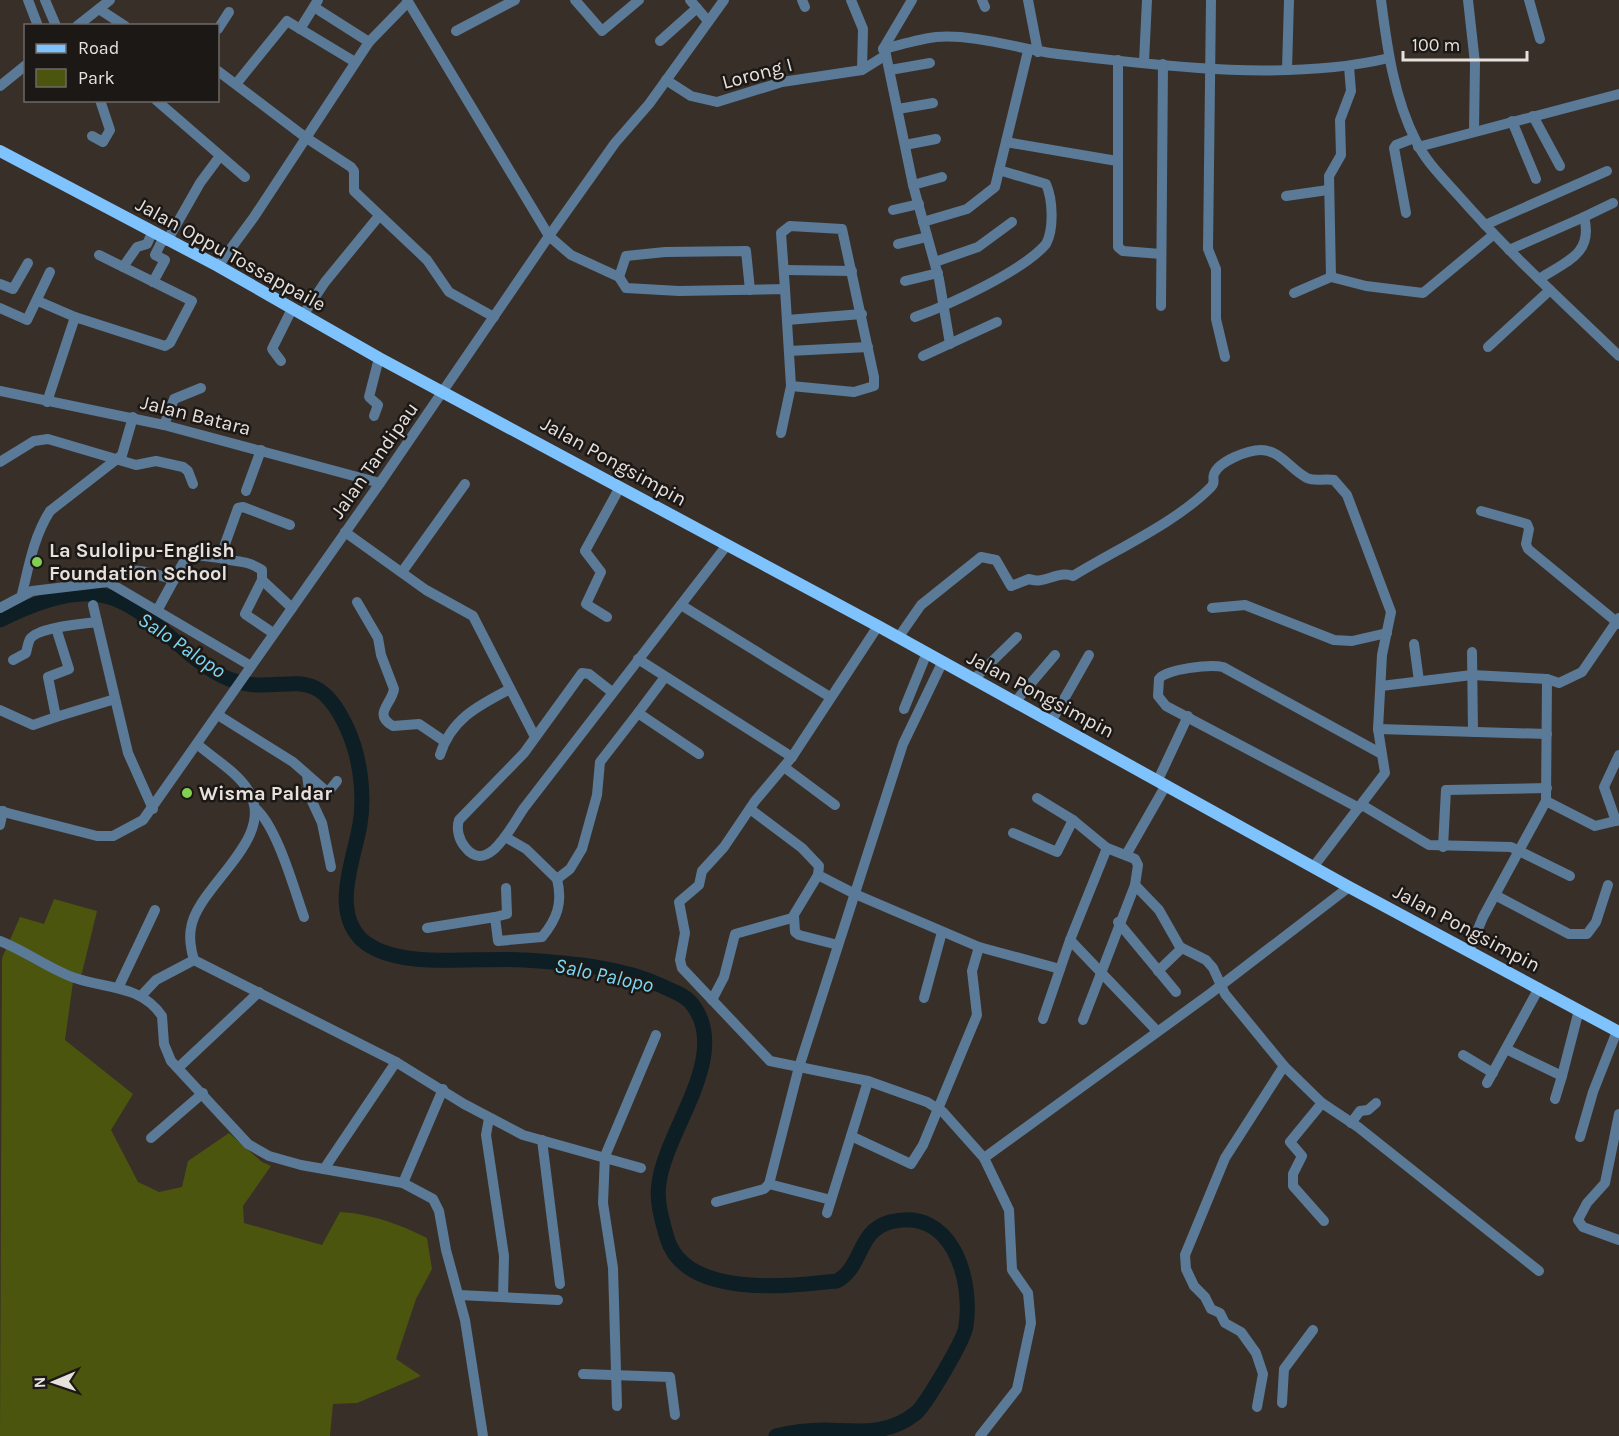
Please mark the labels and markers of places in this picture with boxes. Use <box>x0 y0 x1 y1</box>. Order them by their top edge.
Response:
place label: La Sulolipu-English Foundation School <box>49 539 235 585</box>
marker: La Sulolipu-English Foundation School <box>30 555 44 569</box>
place label: Wisma Paldar <box>199 782 332 805</box>
marker: Wisma Paldar <box>180 786 194 800</box>

